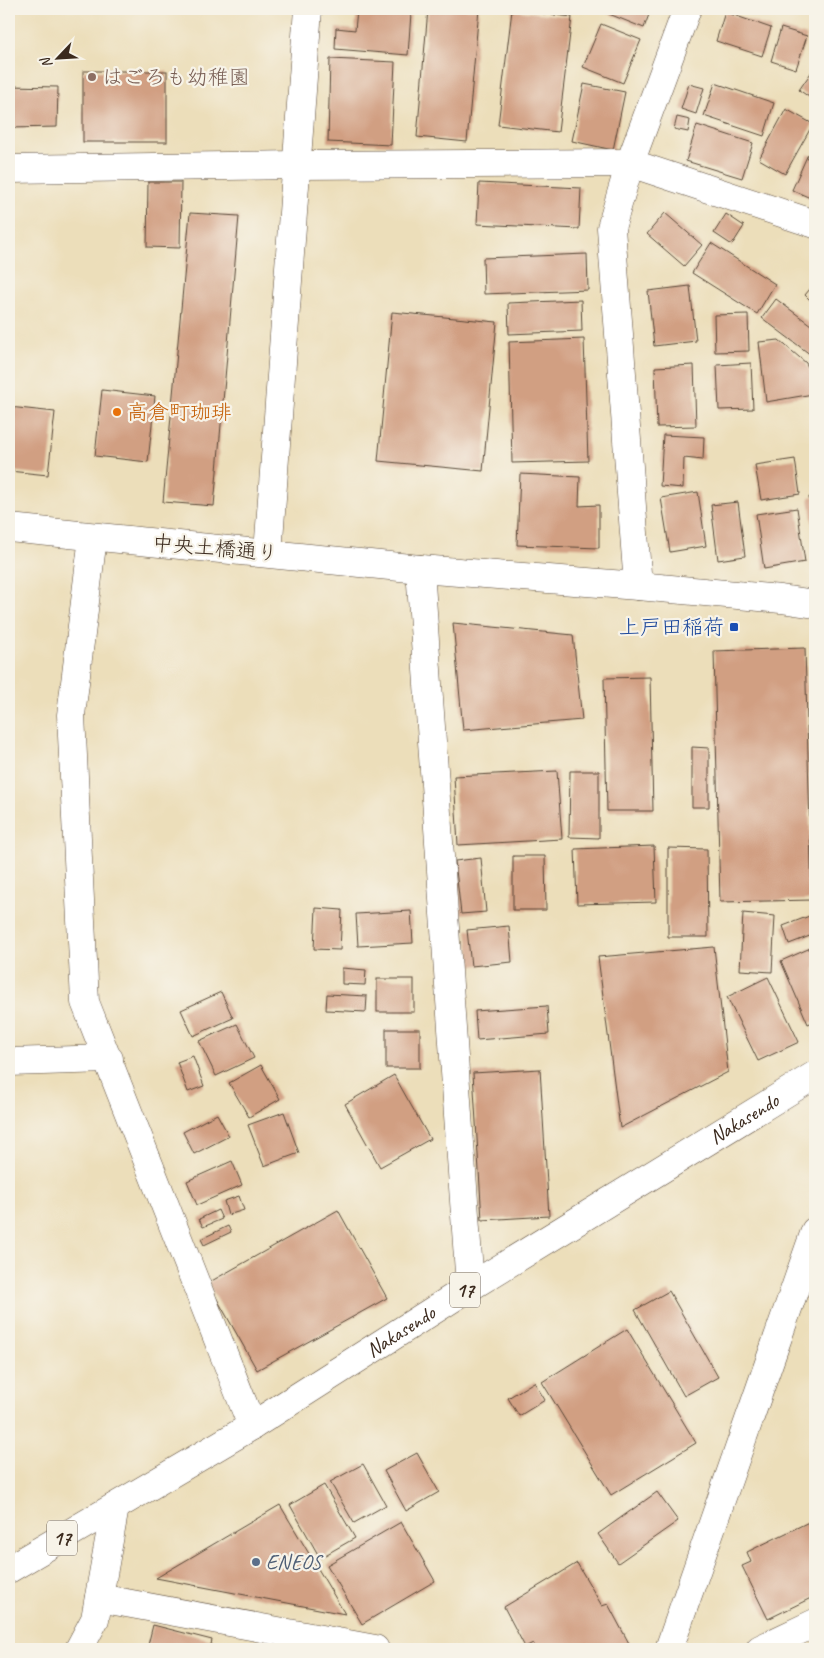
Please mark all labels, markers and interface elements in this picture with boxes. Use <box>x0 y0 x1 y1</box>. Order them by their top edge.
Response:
north arrow <box>32 32 82 82</box>
text: N <box>36 54 56 71</box>
place label: はごろも幼稚園 <box>102 64 250 90</box>
marker: はごろも幼稚園 <box>86 71 98 83</box>
place label: 高倉町珈琲 <box>127 399 232 425</box>
marker: 高倉町珈琲 <box>111 406 123 418</box>
street label: 中央土橋通り <box>151 530 279 566</box>
place label: 上戸田稲荷 <box>619 614 724 640</box>
marker: 上戸田稲荷 <box>728 621 740 633</box>
street label: Nakasendo <box>704 1087 785 1150</box>
road number: 17 <box>450 1272 480 1308</box>
street label: Nakasendo <box>361 1299 441 1363</box>
road number: 17 <box>47 1520 77 1556</box>
place label: ENEOS <box>266 1549 324 1575</box>
marker: ENEOS <box>250 1556 262 1568</box>

